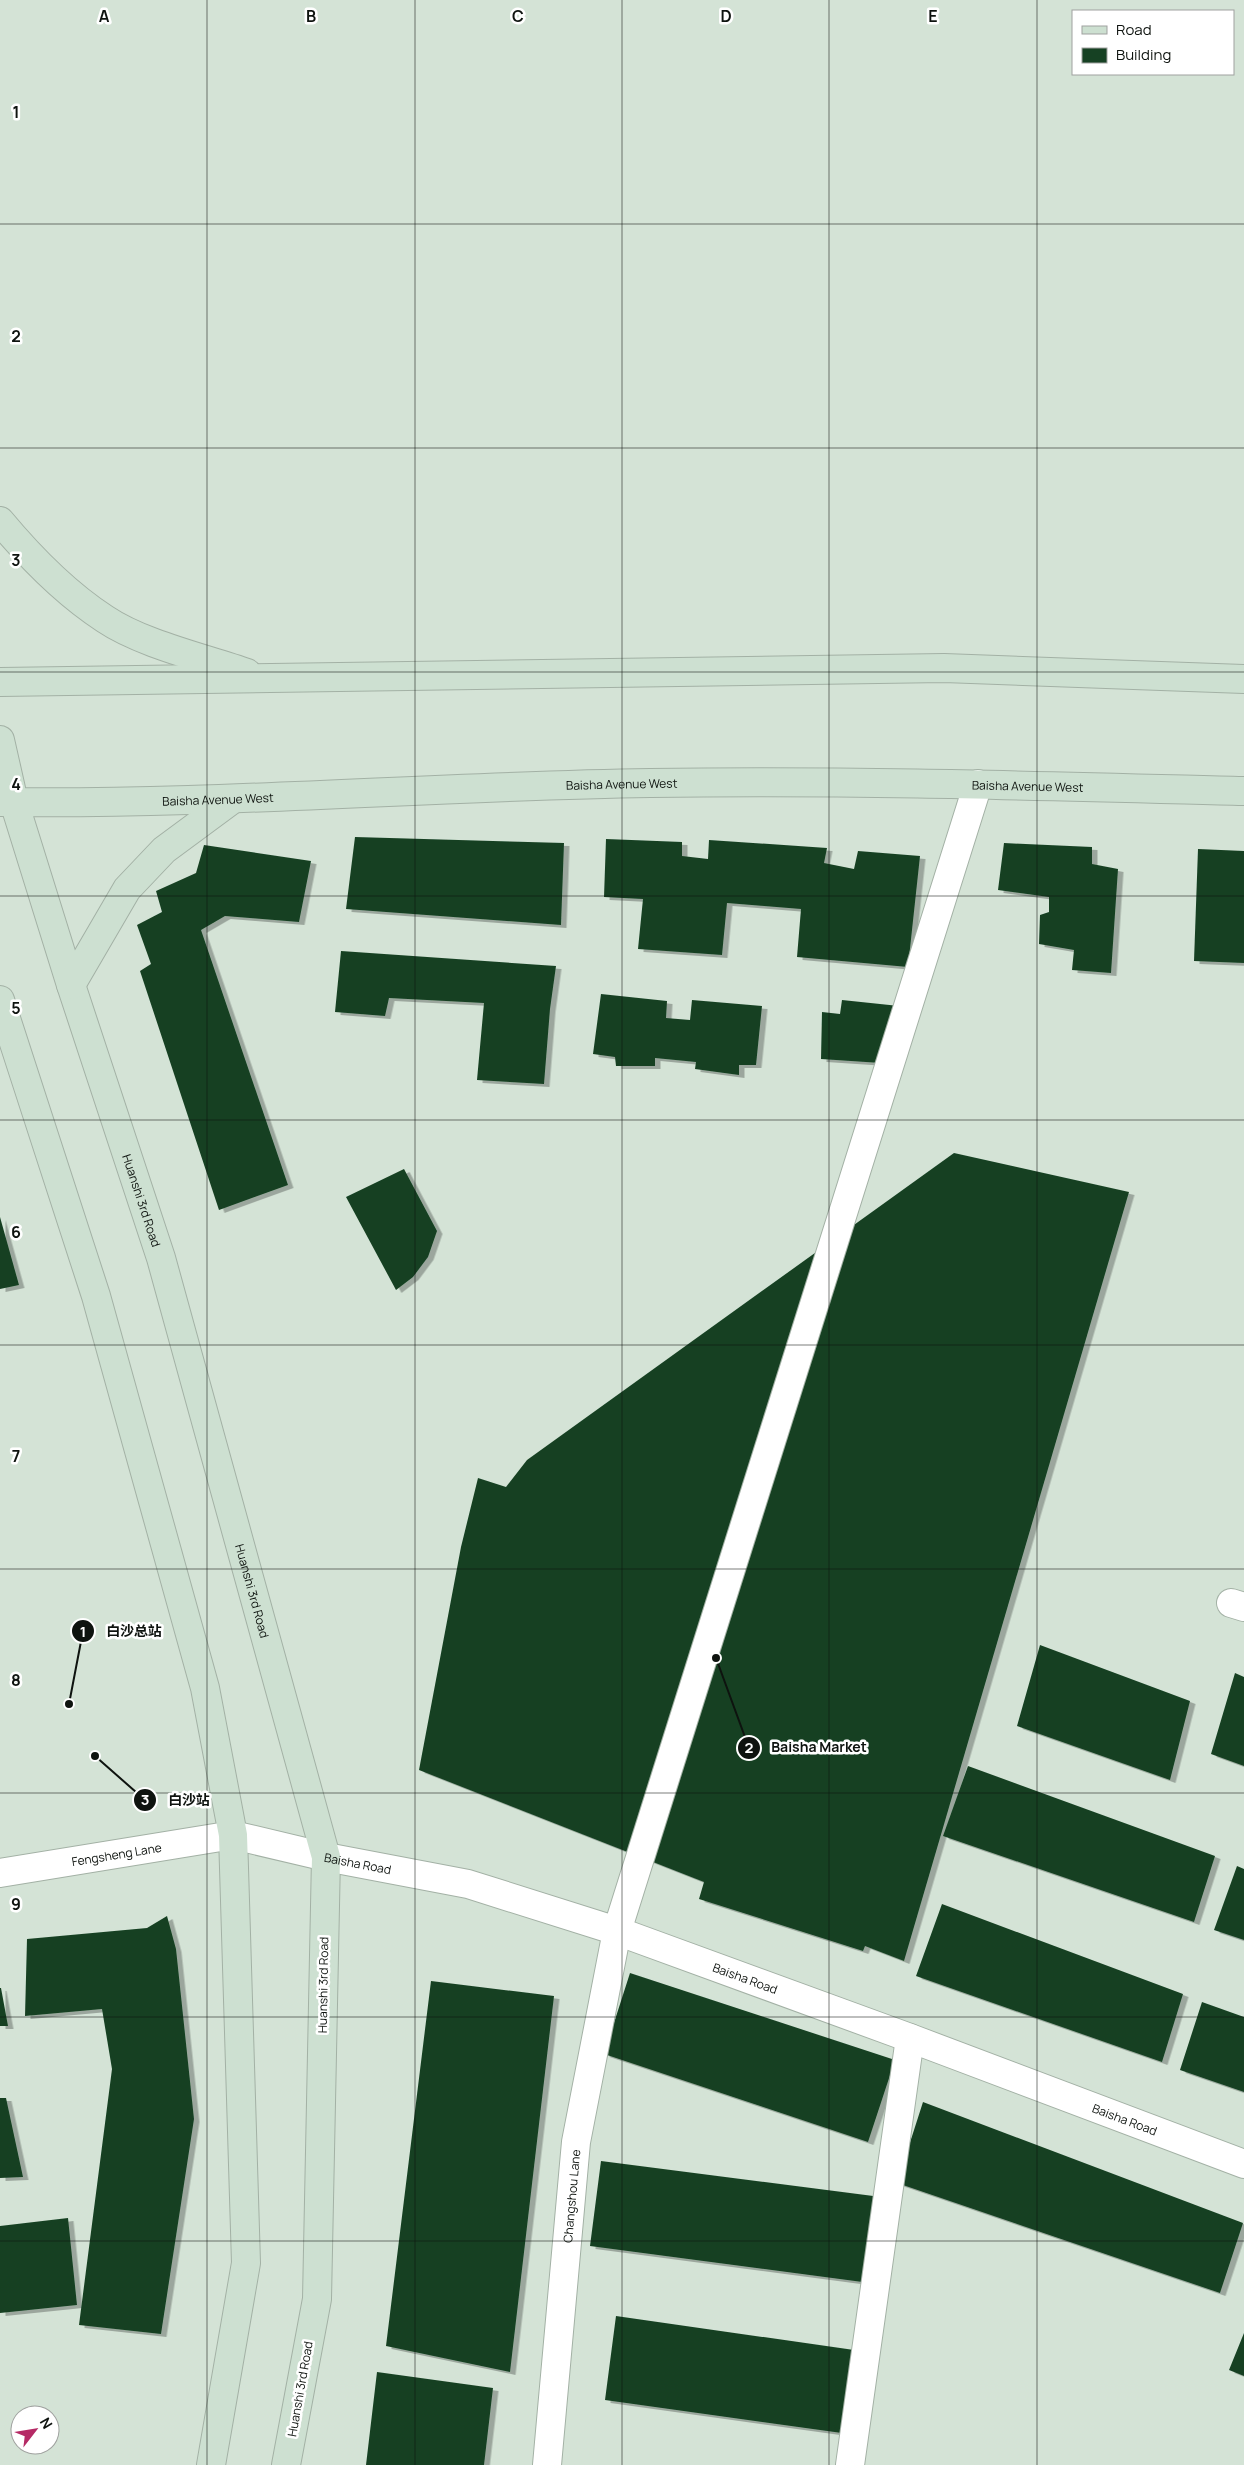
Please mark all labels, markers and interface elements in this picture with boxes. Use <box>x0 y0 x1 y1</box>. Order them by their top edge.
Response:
text: A <box>99 5 110 27</box>
text: B <box>306 5 316 27</box>
text: C <box>512 5 524 27</box>
text: D <box>720 5 732 27</box>
text: E <box>928 5 938 27</box>
legend <box>1072 10 1234 75</box>
text: Road <box>1116 19 1152 40</box>
text: Building <box>1116 44 1171 65</box>
text: 1 <box>12 101 20 123</box>
text: 2 <box>11 325 21 347</box>
text: 3 <box>11 549 21 571</box>
text: 4 <box>11 773 21 795</box>
street label: Baisha Avenue West <box>566 774 678 793</box>
street label: Baisha Avenue West <box>972 776 1084 795</box>
street label: Baisha Avenue West <box>162 788 274 809</box>
text: 5 <box>11 997 21 1019</box>
street label: Huanshi 3rd Road <box>119 1152 165 1249</box>
text: 6 <box>11 1221 21 1243</box>
text: 7 <box>12 1445 20 1467</box>
street label: Huanshi 3rd Road <box>232 1542 274 1640</box>
callout: 白沙总站 <box>71 1617 172 1646</box>
text: 1 <box>80 1621 86 1642</box>
text: 白沙总站 <box>106 1621 162 1640</box>
text: 8 <box>11 1669 21 1691</box>
callout: Baisha Market <box>736 1733 877 1762</box>
text: 2 <box>745 1737 754 1758</box>
text: Baisha Market <box>771 1737 867 1756</box>
callout: 白沙站 <box>133 1785 220 1814</box>
text: 3 <box>141 1789 149 1810</box>
text: 白沙站 <box>168 1790 210 1809</box>
street label: Fengsheng Lane <box>70 1838 163 1870</box>
street label: Baisha Road <box>323 1848 393 1878</box>
text: 9 <box>11 1893 21 1915</box>
street label: Huanshi 3rd Road <box>314 1937 332 2033</box>
street label: Baisha Road <box>711 1958 780 1997</box>
street label: Baisha Road <box>1090 2099 1160 2139</box>
street label: Changshou Lane <box>558 2149 584 2243</box>
street label: Huanshi 3rd Road <box>283 2340 317 2438</box>
north arrow <box>10 2405 60 2455</box>
text: N <box>36 2414 57 2432</box>

